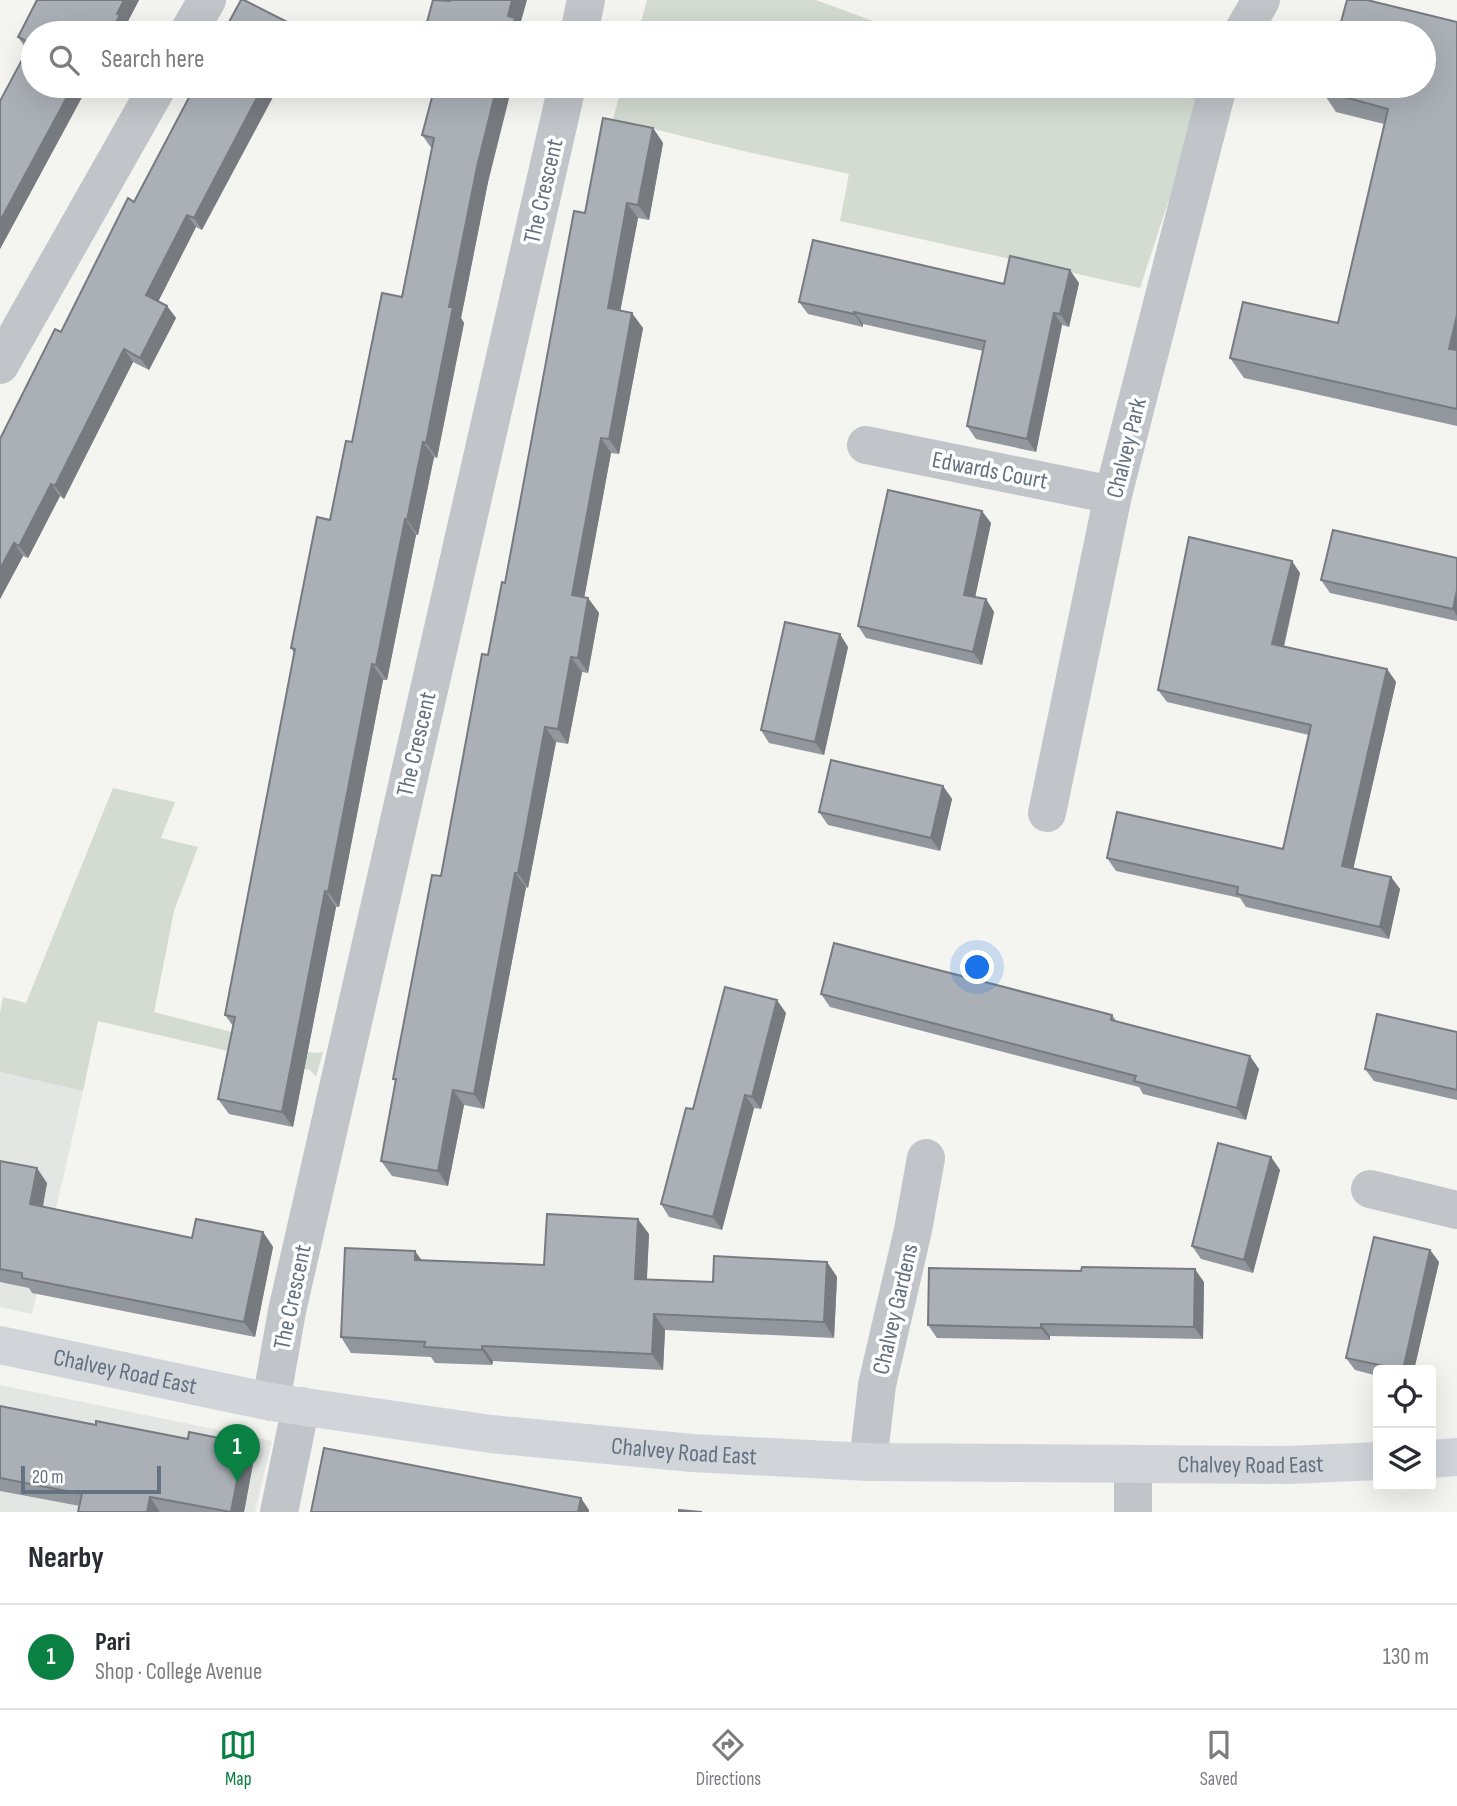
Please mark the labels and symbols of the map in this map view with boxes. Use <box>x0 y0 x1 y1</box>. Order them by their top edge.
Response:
street label: The Crescent <box>517 136 570 246</box>
street label: Chalvey Park <box>1100 395 1153 501</box>
street label: Edwards Court <box>930 445 1050 496</box>
street label: The Crescent <box>390 689 443 799</box>
your location <box>960 950 994 984</box>
street label: Chalvey Gardens <box>866 1241 925 1377</box>
street label: The Crescent <box>267 1242 318 1352</box>
street label: Chalvey Road East <box>51 1343 200 1401</box>
pin: 1 <box>214 1424 260 1482</box>
street label: Chalvey Road East <box>610 1431 757 1471</box>
street label: Chalvey Road East <box>1178 1449 1324 1480</box>
scale bar <box>21 1463 161 1495</box>

